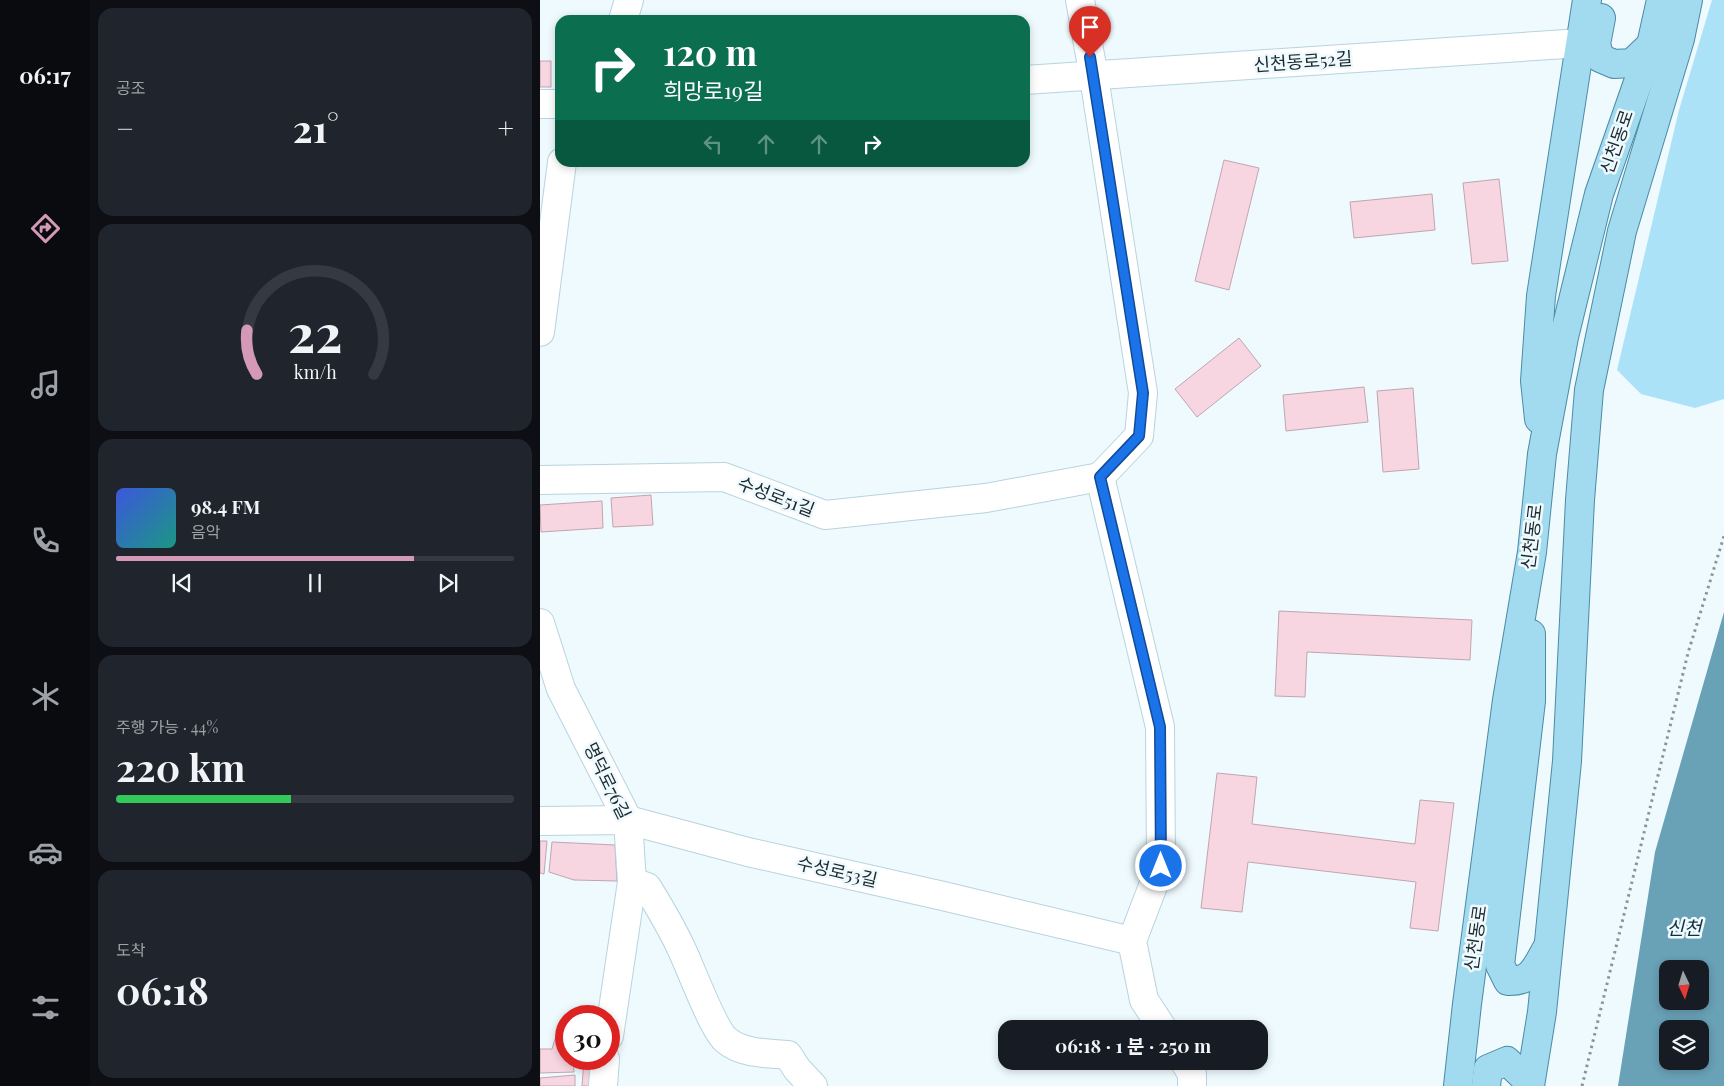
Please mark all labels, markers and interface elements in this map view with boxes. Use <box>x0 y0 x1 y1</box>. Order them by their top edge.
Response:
pin <box>1069 6 1111 57</box>
icon: arrive <box>1076 13 1104 41</box>
text: 120 m <box>663 28 757 75</box>
icon: right <box>580 35 645 100</box>
street label: 신천동로52길 <box>1253 46 1353 76</box>
text: 06:17 <box>19 60 71 90</box>
text: 희망로19길 <box>663 75 763 105</box>
text: 공조 <box>116 77 145 98</box>
text: 21° <box>293 102 339 153</box>
street label: 신천동로 <box>1594 106 1638 177</box>
text: − <box>116 109 134 146</box>
text: + <box>498 109 514 146</box>
icon: left <box>699 130 727 158</box>
icon: ahead <box>752 130 780 158</box>
icon: ahead <box>805 130 833 158</box>
icon: right <box>858 130 886 158</box>
icon: directions <box>28 211 63 246</box>
text: 22 <box>288 297 342 366</box>
text: km/h <box>294 360 337 383</box>
icon: music <box>28 367 63 402</box>
street label: 수성로51길 <box>735 470 818 522</box>
text: 98.4 FM <box>191 493 260 519</box>
street label: 신천동로 <box>1515 503 1547 571</box>
text: 음악 <box>191 521 220 542</box>
icon: phone <box>28 523 63 558</box>
icon: previous <box>168 569 196 597</box>
icon: pause <box>301 569 329 597</box>
icon: next <box>434 569 462 597</box>
icon: climate <box>28 679 63 714</box>
text: 주행 가능 · 44% <box>116 716 218 737</box>
street label: 명덕로76길 <box>579 738 637 823</box>
text: 220 km <box>116 741 245 792</box>
icon: car <box>28 835 63 870</box>
position arrow <box>1134 839 1186 891</box>
street label: 수성로53길 <box>795 850 880 892</box>
street label: 신천동로 <box>1459 903 1492 972</box>
water label: 신천 <box>1667 914 1703 940</box>
text: 도착 <box>116 939 145 960</box>
north arrow <box>1659 960 1709 1010</box>
map controls <box>1659 960 1709 1070</box>
text: 06:18 <box>116 964 209 1015</box>
icon: filters <box>28 990 63 1025</box>
speed limit sign: 30 <box>555 1005 620 1070</box>
button: layers <box>1659 1020 1709 1070</box>
text: 06:18 · 1 분 · 250 m <box>1055 1032 1211 1058</box>

